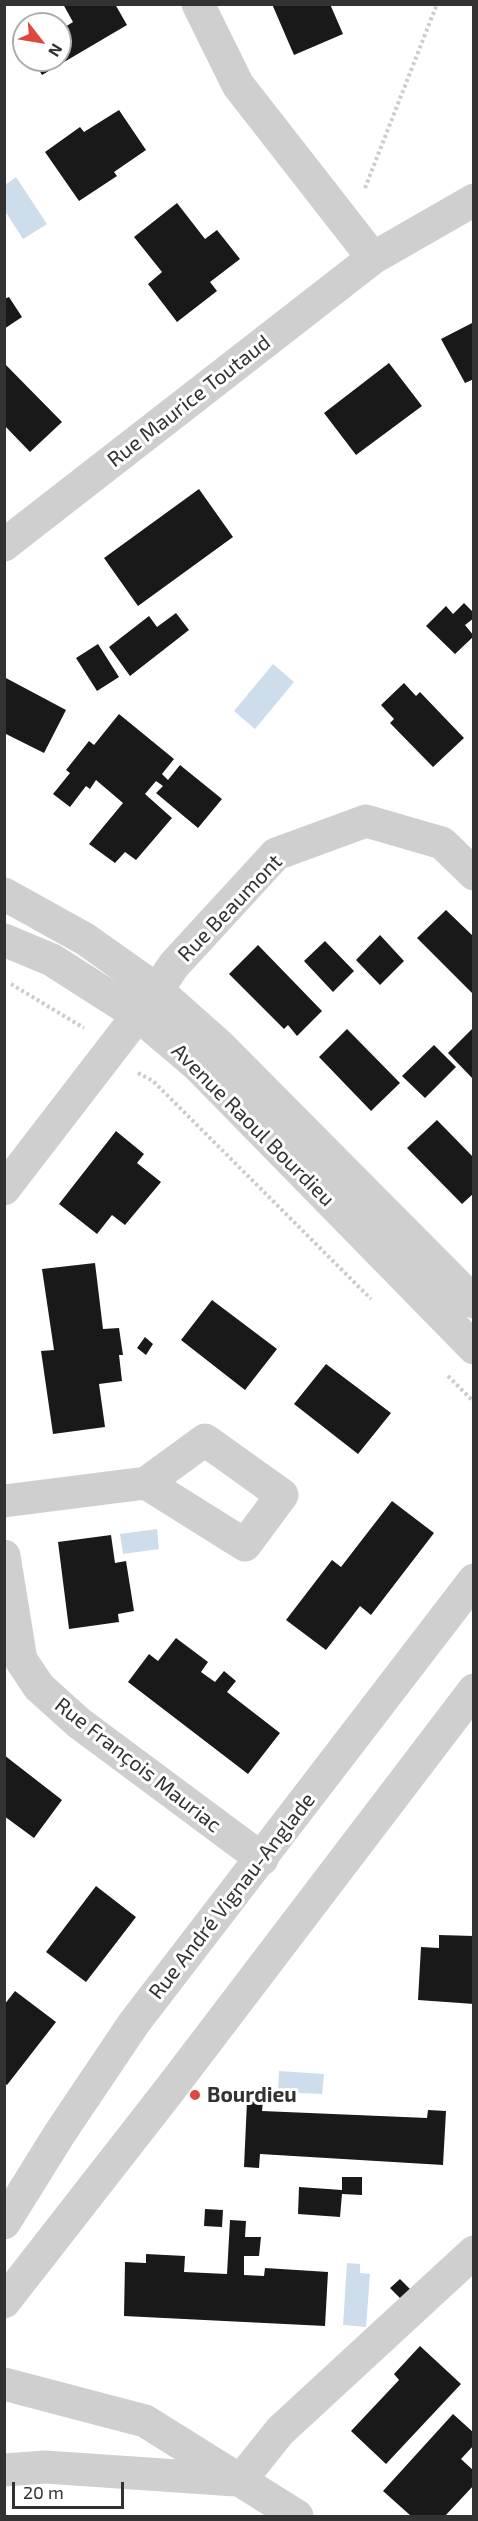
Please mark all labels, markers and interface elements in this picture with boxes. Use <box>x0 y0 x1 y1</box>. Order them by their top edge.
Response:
north arrow <box>12 12 72 72</box>
text: N <box>45 41 67 60</box>
street label: Rue Maurice Toutaud <box>103 330 275 472</box>
street label: Rue Beaumont <box>173 849 287 967</box>
street label: Avenue Raoul Bourdieu <box>166 1038 340 1212</box>
street label: Rue François Mauriac <box>50 1692 226 1838</box>
street label: Rue André Vignau-Anglade <box>144 1788 320 2004</box>
place label: Bourdieu <box>207 2082 297 2108</box>
marker: Bourdieu <box>188 2088 202 2102</box>
scale bar <box>15 2470 128 2508</box>
text: 20 m <box>23 2481 64 2503</box>

